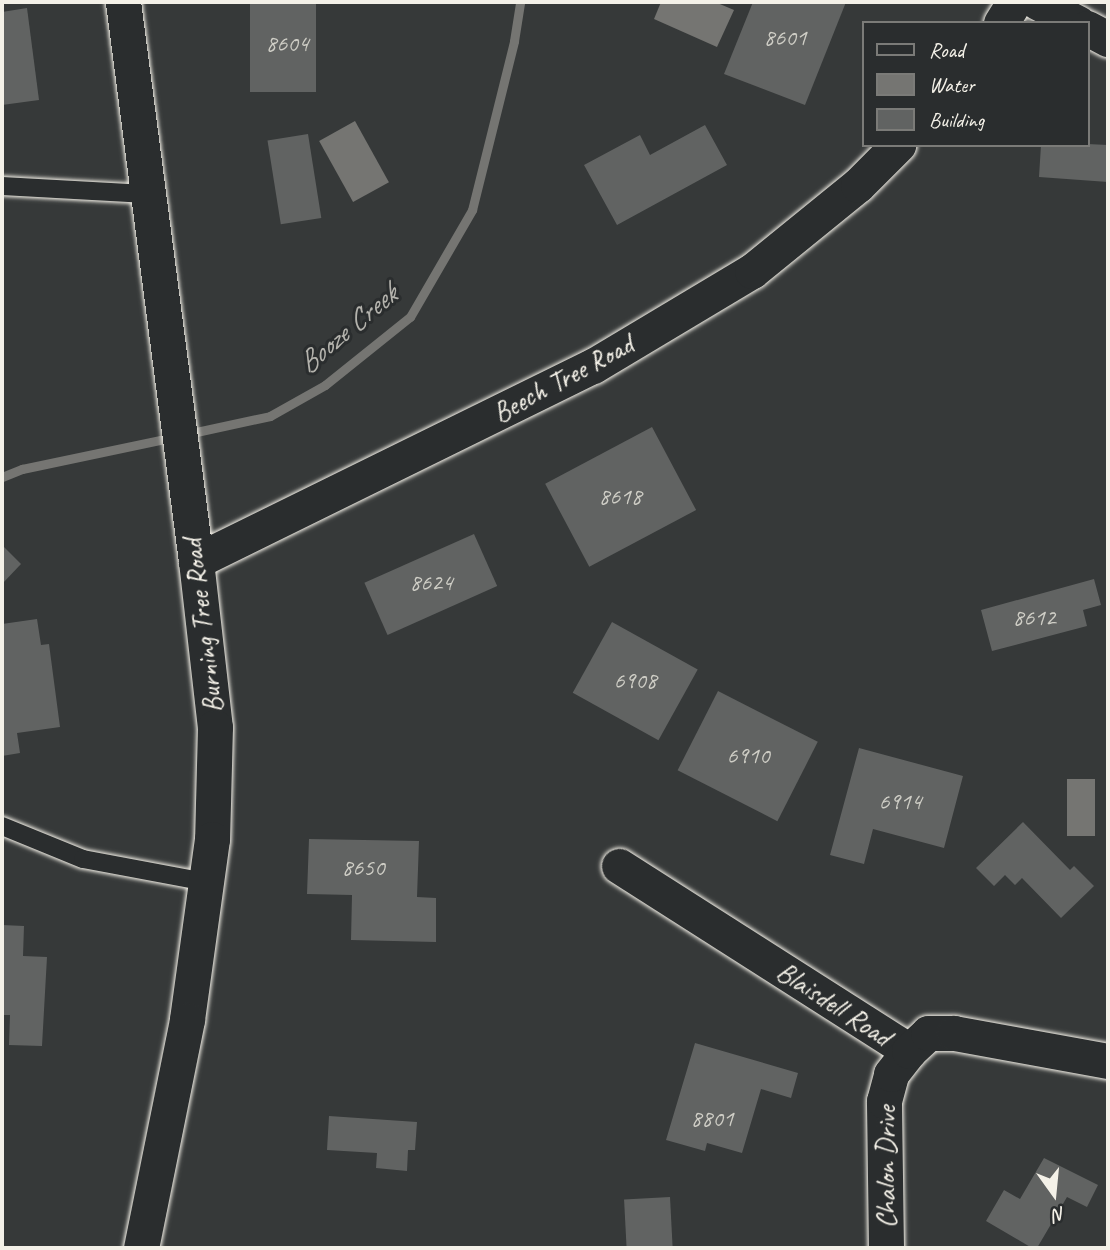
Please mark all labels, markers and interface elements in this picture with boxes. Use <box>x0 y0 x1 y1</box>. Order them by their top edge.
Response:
legend <box>862 21 1089 147</box>
house number: 8601 <box>763 24 807 52</box>
house number: 8604 <box>265 30 309 58</box>
text: Road <box>929 37 964 63</box>
text: Water <box>929 72 975 98</box>
text: Building <box>929 107 984 133</box>
water label: Booze Creek <box>290 277 404 381</box>
street label: Beech Tree Road <box>487 328 639 430</box>
house number: 8618 <box>598 483 642 511</box>
street label: Burning Tree Road <box>176 537 230 715</box>
house number: 8624 <box>409 569 453 597</box>
house number: 8612 <box>1012 604 1056 632</box>
house number: 6908 <box>613 667 657 695</box>
house number: 6910 <box>726 742 770 770</box>
house number: 6914 <box>878 788 922 816</box>
house number: 8650 <box>341 854 385 882</box>
street label: Blaisdell Road <box>770 955 898 1053</box>
house number: 8801 <box>690 1105 734 1133</box>
street label: Chalon Drive <box>869 1106 903 1228</box>
north arrow <box>1019 1159 1089 1229</box>
text: N <box>1051 1201 1068 1227</box>

